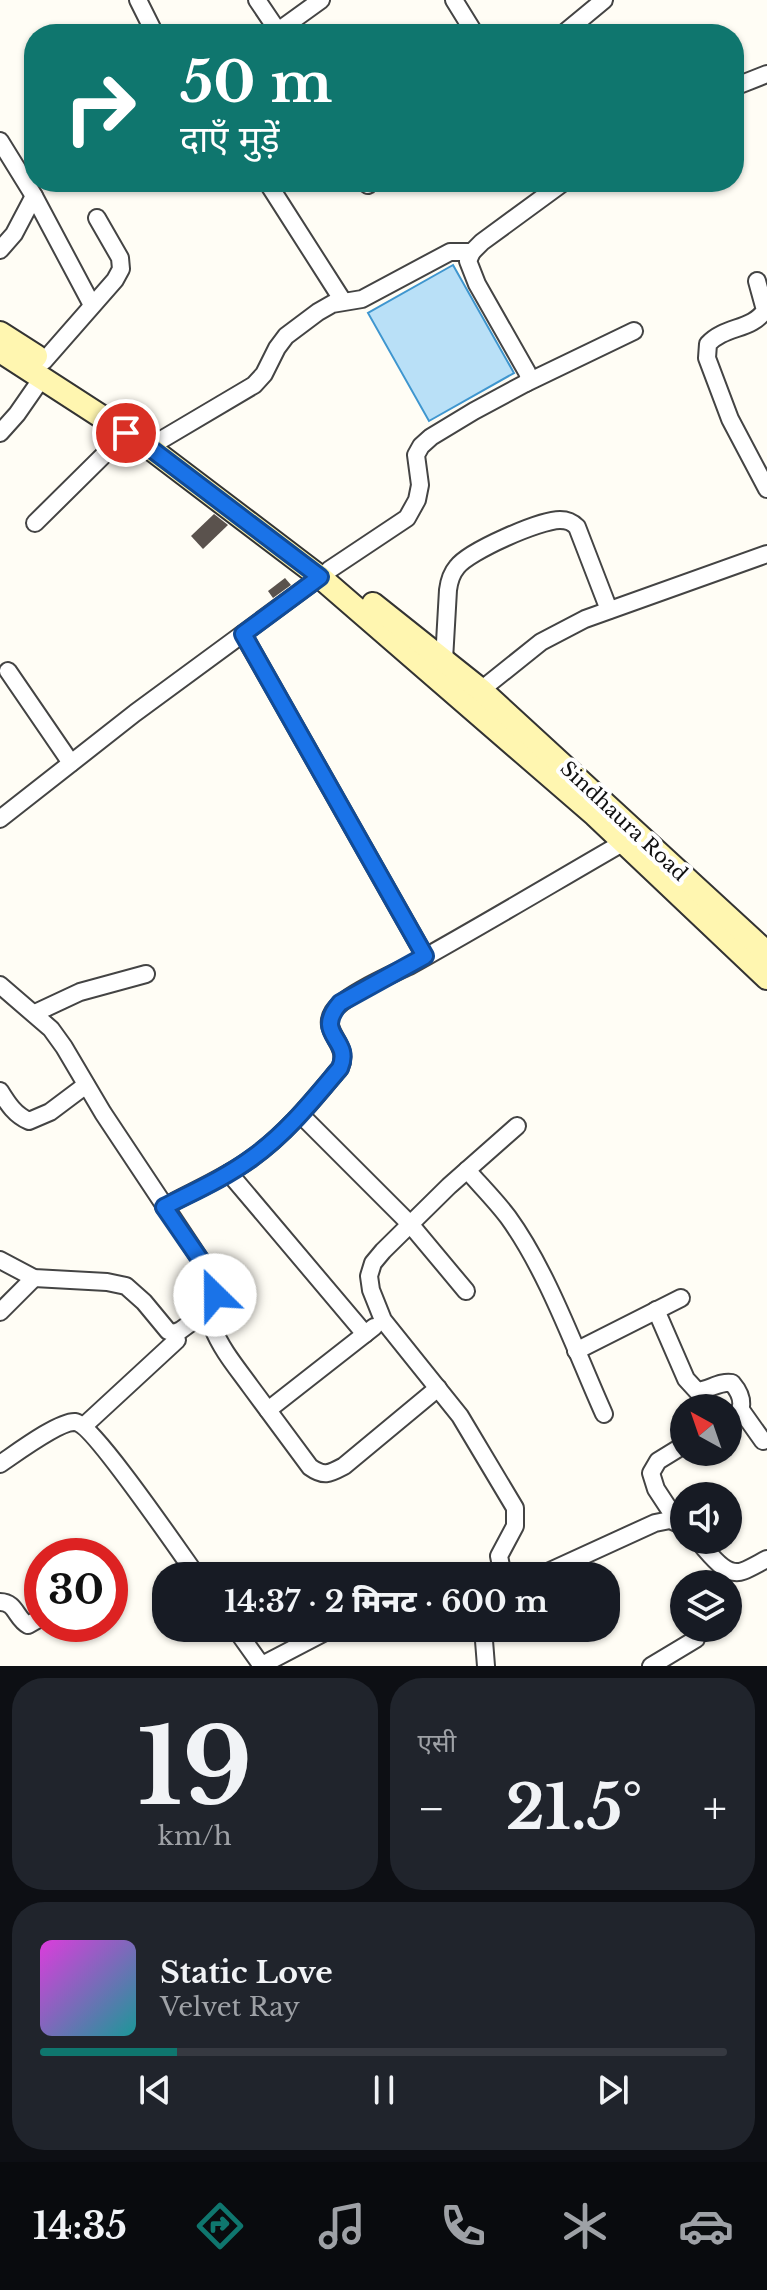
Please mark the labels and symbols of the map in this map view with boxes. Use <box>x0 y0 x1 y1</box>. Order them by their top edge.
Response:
pin <box>92 399 160 467</box>
street label: Sindhaura Road <box>556 756 692 886</box>
position arrow <box>173 1253 257 1337</box>
north arrow <box>670 1394 742 1466</box>
speed limit sign: 30 <box>24 1538 128 1642</box>

